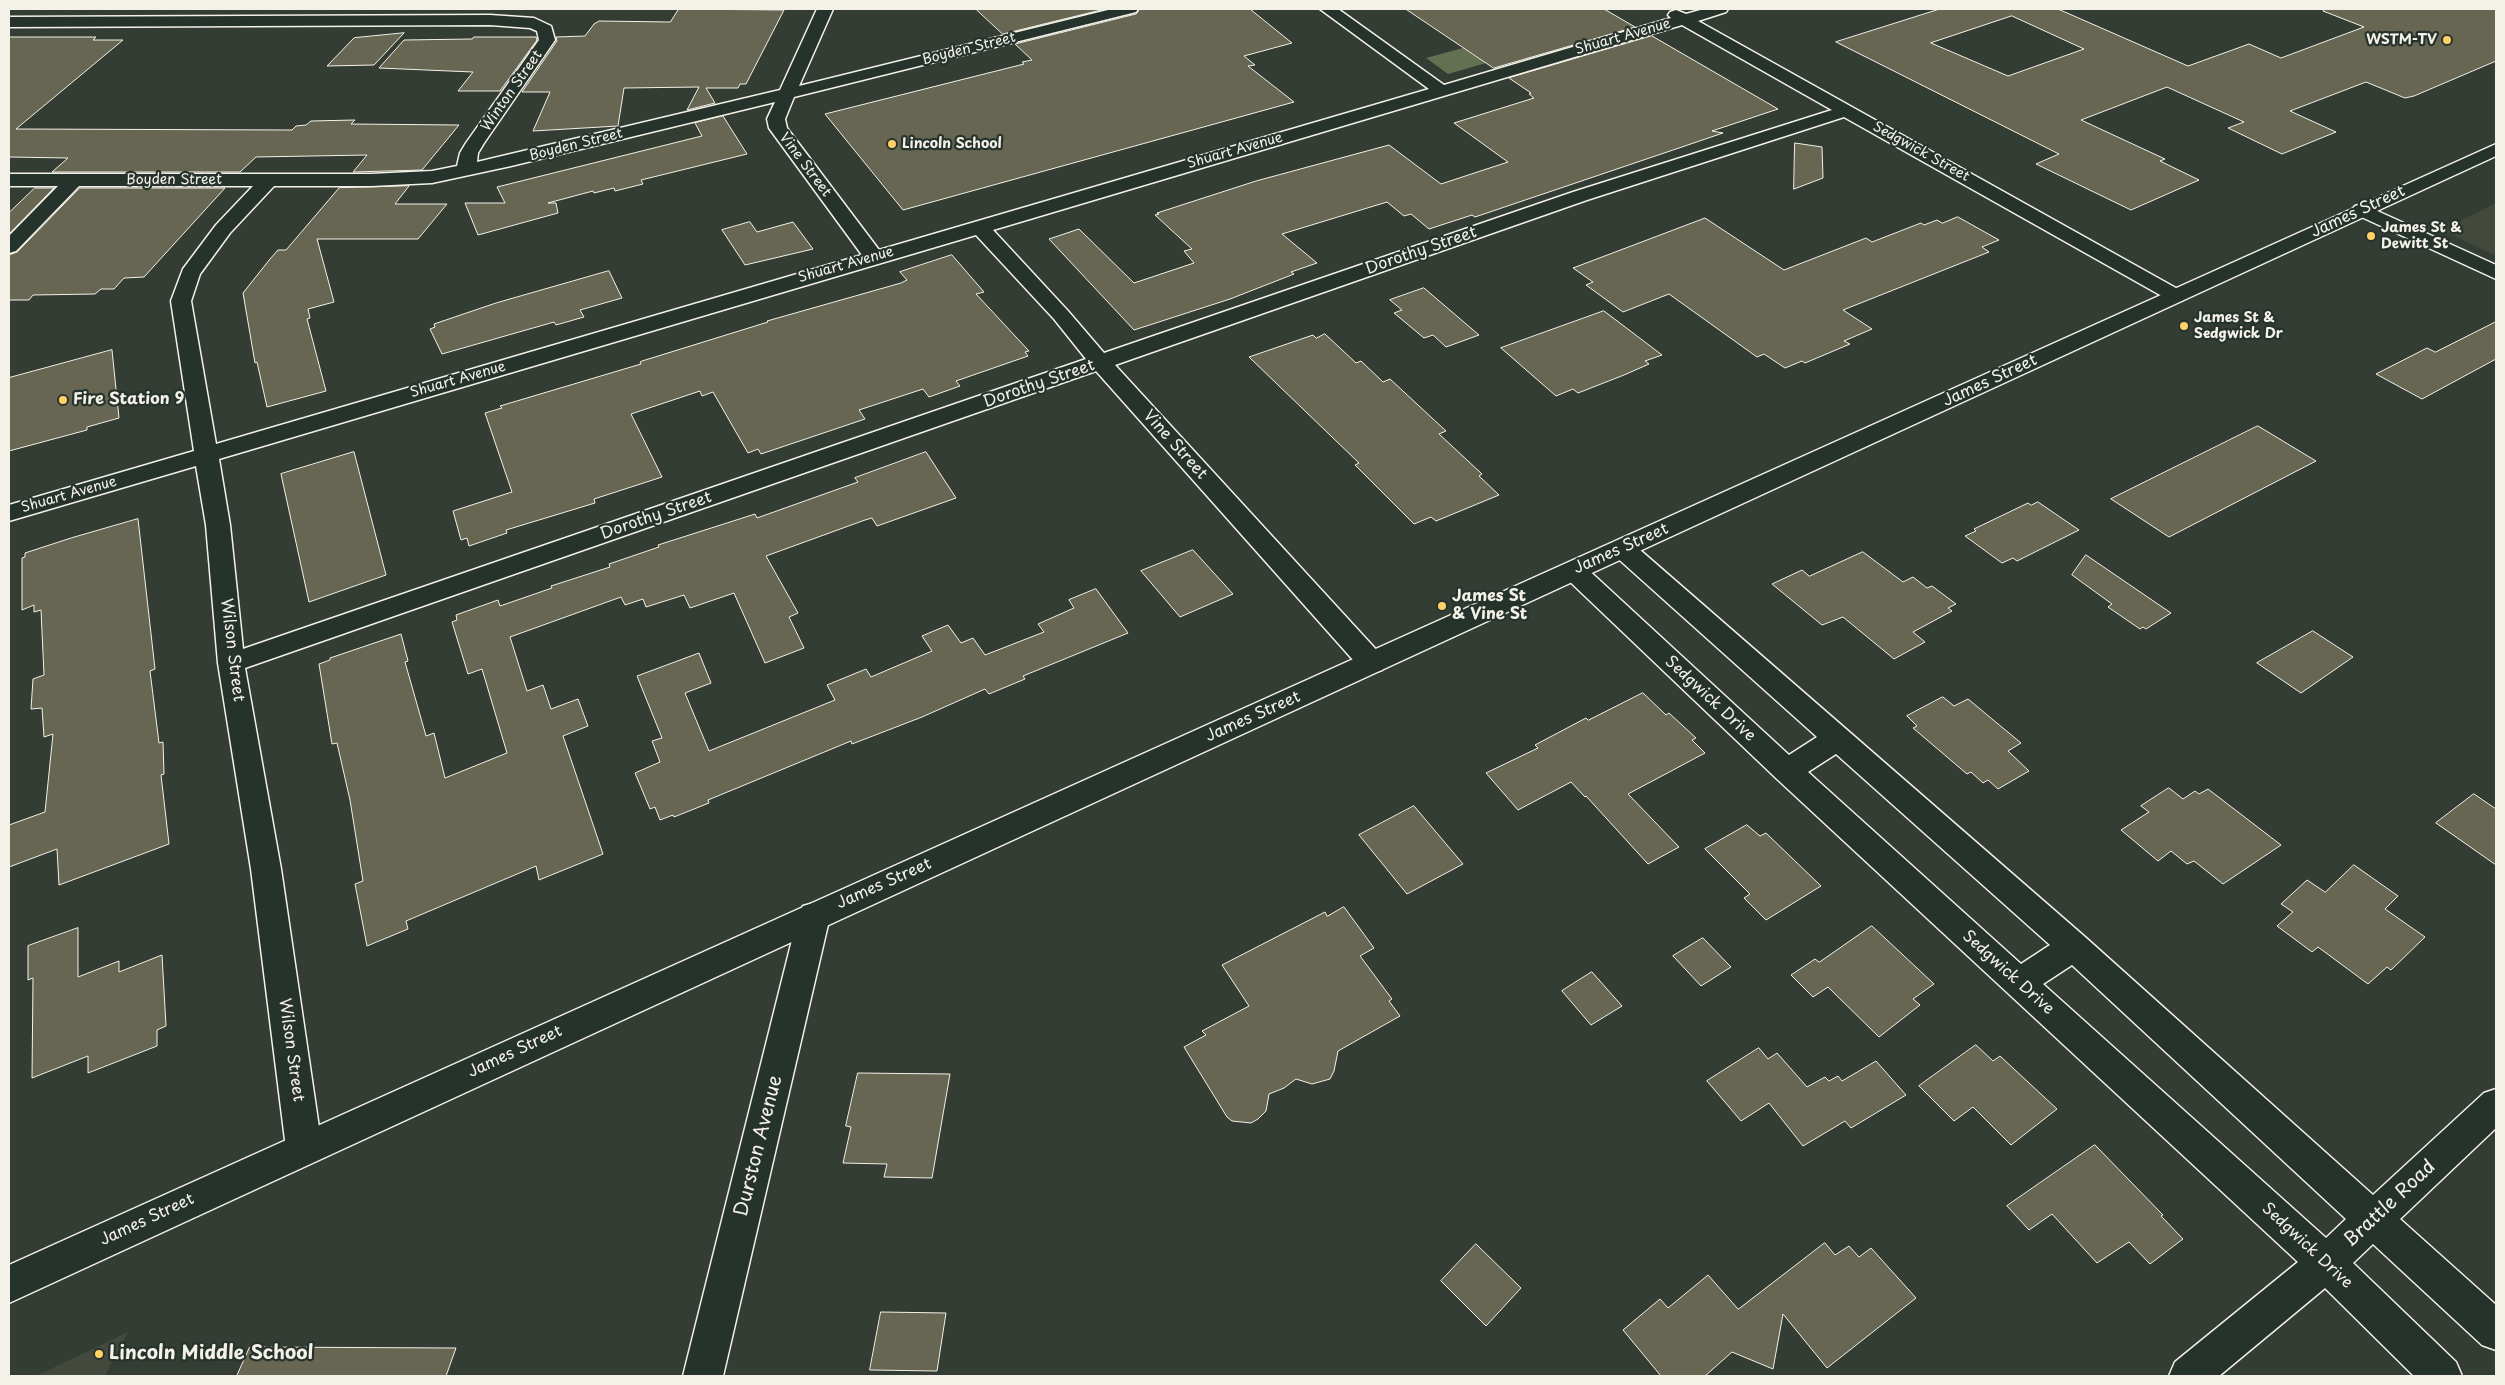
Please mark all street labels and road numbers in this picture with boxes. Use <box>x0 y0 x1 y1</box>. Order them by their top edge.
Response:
street label: Shuart Avenue <box>1573 15 1673 59</box>
street label: Boyden Street <box>920 29 1018 69</box>
street label: Winton Street <box>478 47 546 135</box>
street label: Sedgwick Street <box>1870 118 1972 186</box>
street label: Boyden Street <box>527 125 625 165</box>
street label: Shuart Avenue <box>1185 129 1285 173</box>
street label: Vine Street <box>775 130 835 200</box>
street label: Boyden Street <box>126 172 222 188</box>
street label: James Street <box>2308 182 2408 242</box>
street label: Dorothy Street <box>1363 223 1479 279</box>
street label: Shuart Avenue <box>796 243 896 287</box>
street label: James Street <box>1940 351 2040 411</box>
street label: Dorothy Street <box>981 356 1097 412</box>
street label: Shuart Avenue <box>408 358 508 402</box>
street label: Vine Street <box>1139 406 1211 484</box>
street label: Shuart Avenue <box>19 473 119 517</box>
street label: Dorothy Street <box>598 488 714 544</box>
street label: James Street <box>1571 519 1671 579</box>
street label: Wilson Street <box>216 597 248 703</box>
street label: Sedgwick Drive <box>1661 652 1759 746</box>
street label: James Street <box>1203 687 1303 747</box>
street label: James Street <box>834 854 934 914</box>
street label: Sedgwick Drive <box>1958 927 2058 1019</box>
street label: Wilson Street <box>274 997 308 1103</box>
street label: James Street <box>465 1022 565 1082</box>
street label: Durston Avenue <box>730 1073 788 1219</box>
street label: Brattle Road <box>2339 1156 2441 1252</box>
street label: James Street <box>97 1190 197 1250</box>
street label: Sedgwick Drive <box>2258 1199 2356 1293</box>

